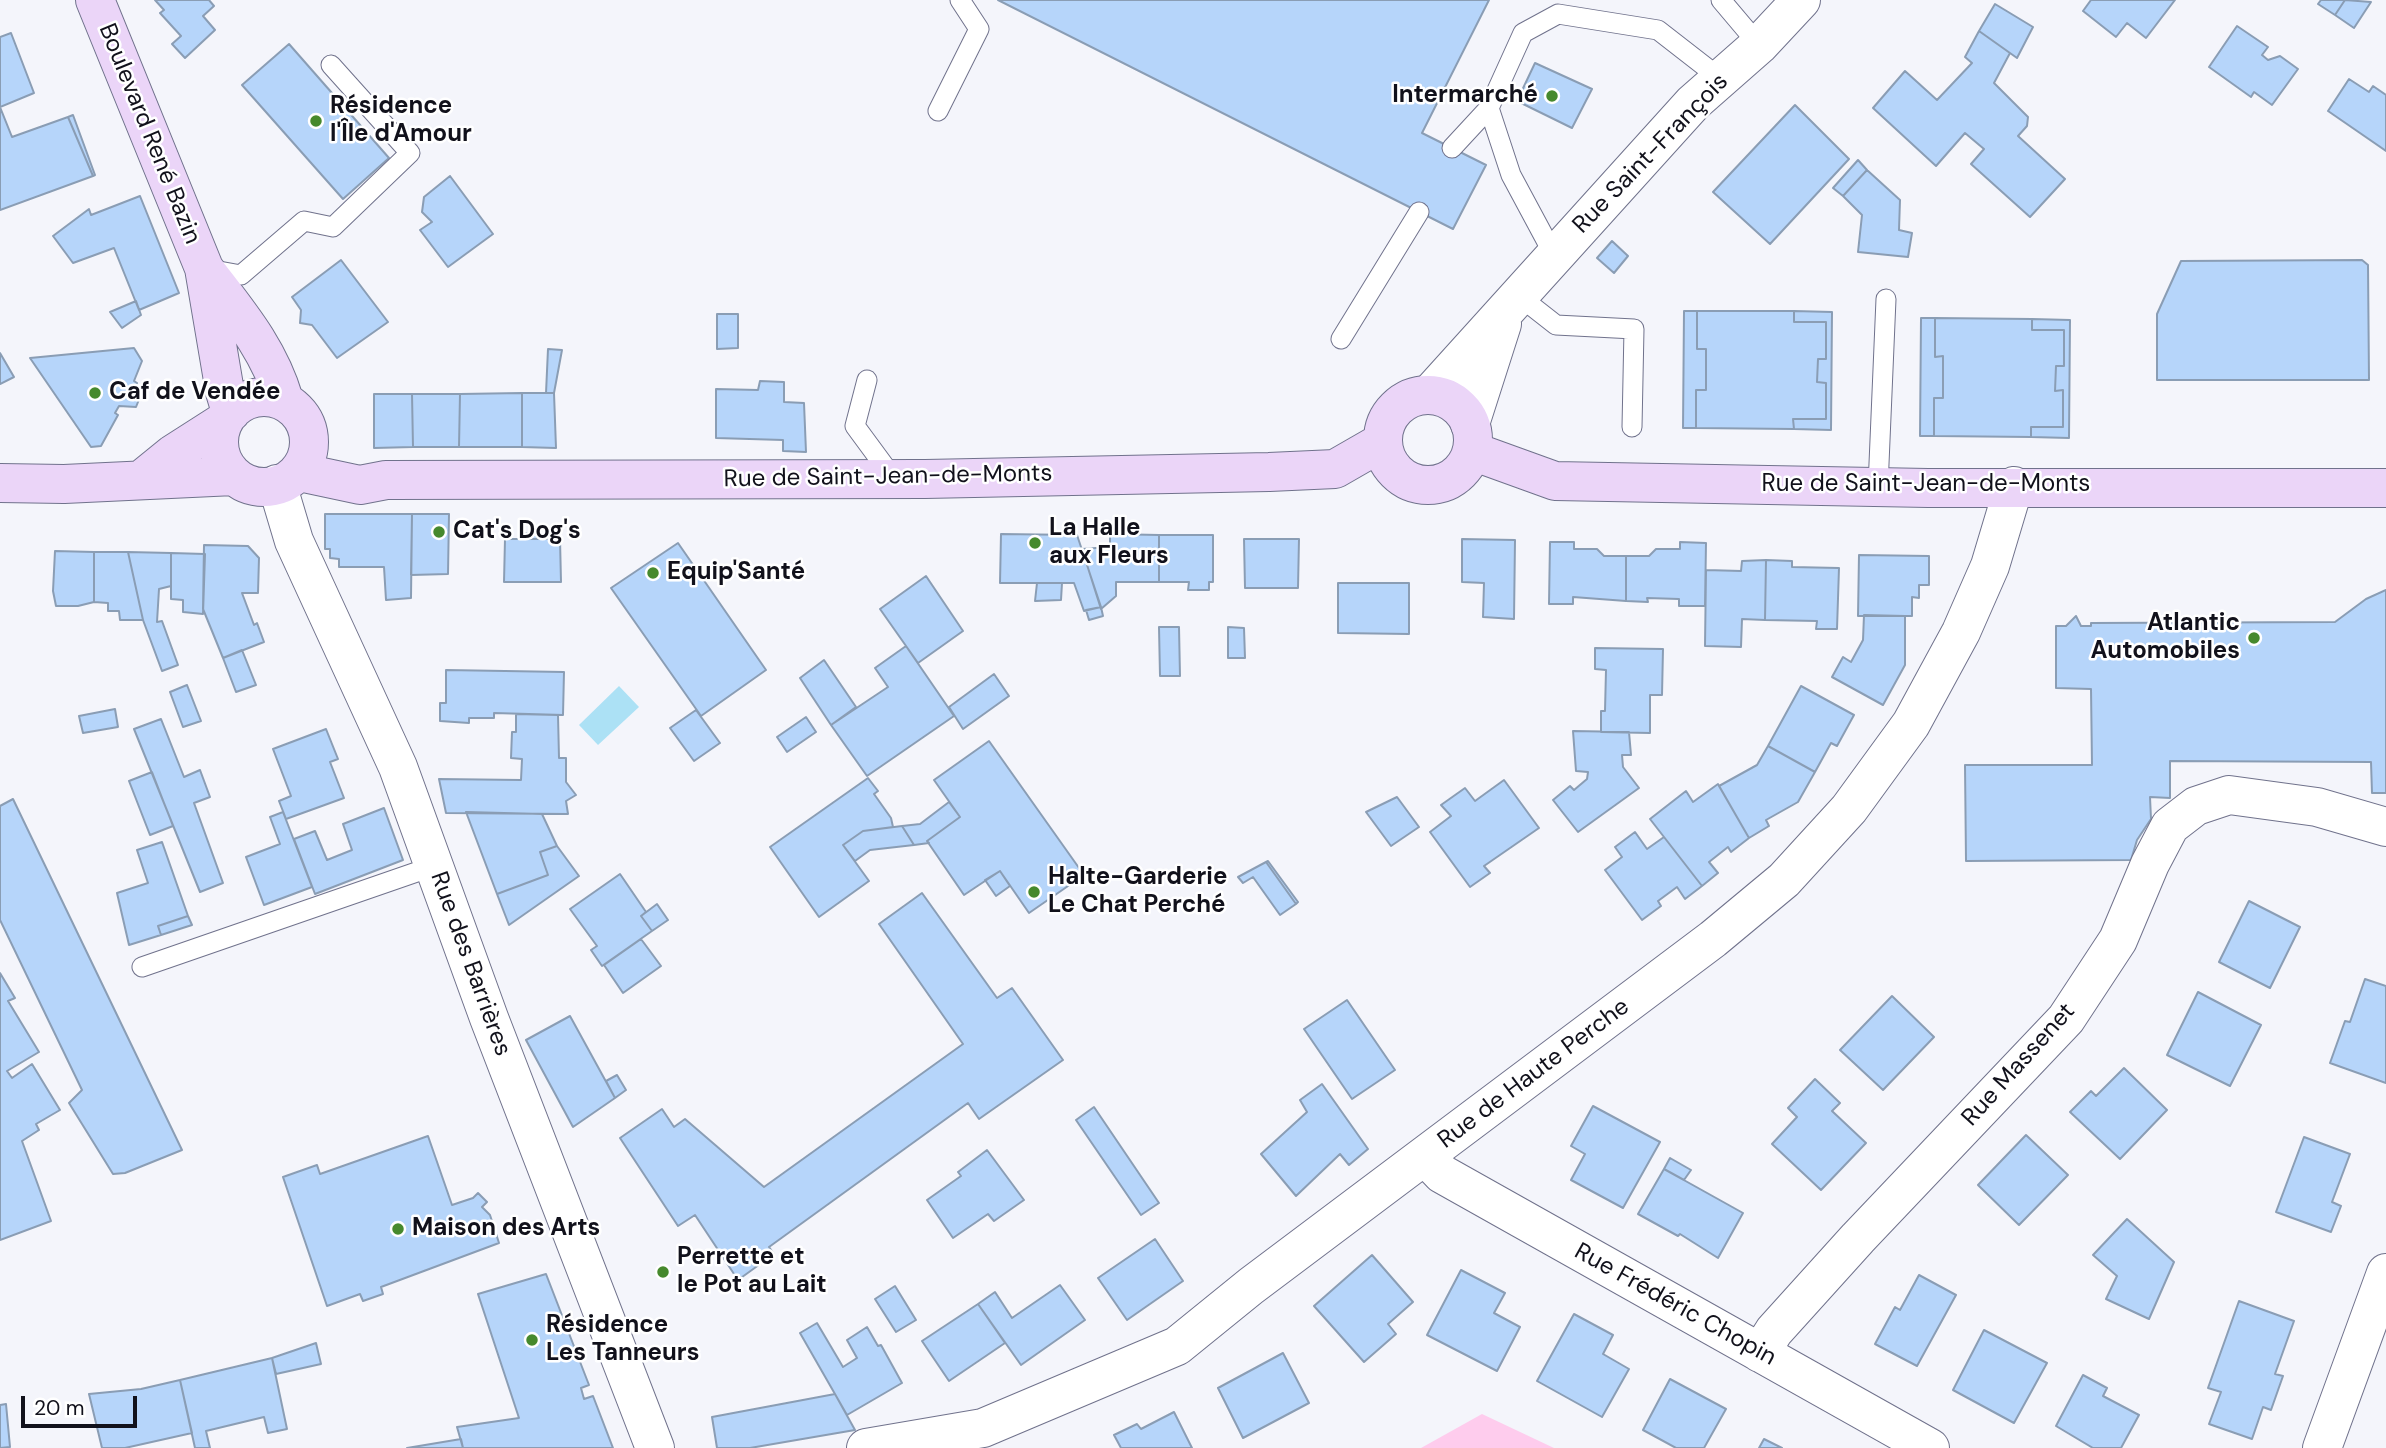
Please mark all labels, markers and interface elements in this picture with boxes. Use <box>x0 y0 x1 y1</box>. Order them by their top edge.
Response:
street label: Boulevard René Bazin <box>92 20 206 248</box>
street label: Rue Saint-François <box>1567 68 1735 240</box>
place label: Intermarché <box>1392 82 1538 110</box>
marker: Intermarché <box>1544 88 1560 104</box>
place label: Résidence l'Île d'Amour <box>330 93 472 149</box>
marker: Résidence l'Île d'Amour <box>308 113 324 129</box>
place label: Caf de Vendée <box>109 379 281 407</box>
marker: Caf de Vendée <box>87 385 103 401</box>
street label: Rue de Saint-Jean-de-Monts <box>723 460 1053 494</box>
street label: Rue de Saint-Jean-de-Monts <box>1762 471 2090 499</box>
place label: La Halle aux Fleurs <box>1049 515 1169 571</box>
place label: Cat's Dog's <box>453 518 581 546</box>
marker: Cat's Dog's <box>431 524 447 540</box>
marker: La Halle aux Fleurs <box>1027 535 1043 551</box>
place label: Equip'Santé <box>667 559 805 587</box>
marker: Equip'Santé <box>645 565 661 581</box>
place label: Atlantic Automobiles <box>2091 610 2240 666</box>
marker: Atlantic Automobiles <box>2246 630 2262 646</box>
place label: Halte-Garderie Le Chat Perché <box>1048 864 1227 920</box>
street label: Rue des Barrières <box>423 868 517 1060</box>
marker: Halte-Garderie Le Chat Perché <box>1026 884 1042 900</box>
street label: Rue de Haute Perche <box>1433 993 1635 1155</box>
street label: Rue Massenet <box>1956 998 2082 1132</box>
place label: Maison des Arts <box>412 1215 600 1243</box>
marker: Maison des Arts <box>390 1221 406 1237</box>
street label: Rue Frédéric Chopin <box>1569 1238 1781 1372</box>
place label: Perrette et le Pot au Lait <box>677 1244 827 1300</box>
marker: Perrette et le Pot au Lait <box>655 1264 671 1280</box>
place label: Résidence Les Tanneurs <box>546 1312 699 1368</box>
marker: Résidence Les Tanneurs <box>524 1332 540 1348</box>
scale bar <box>24 1382 140 1426</box>
text: 20 m <box>34 1394 85 1422</box>

